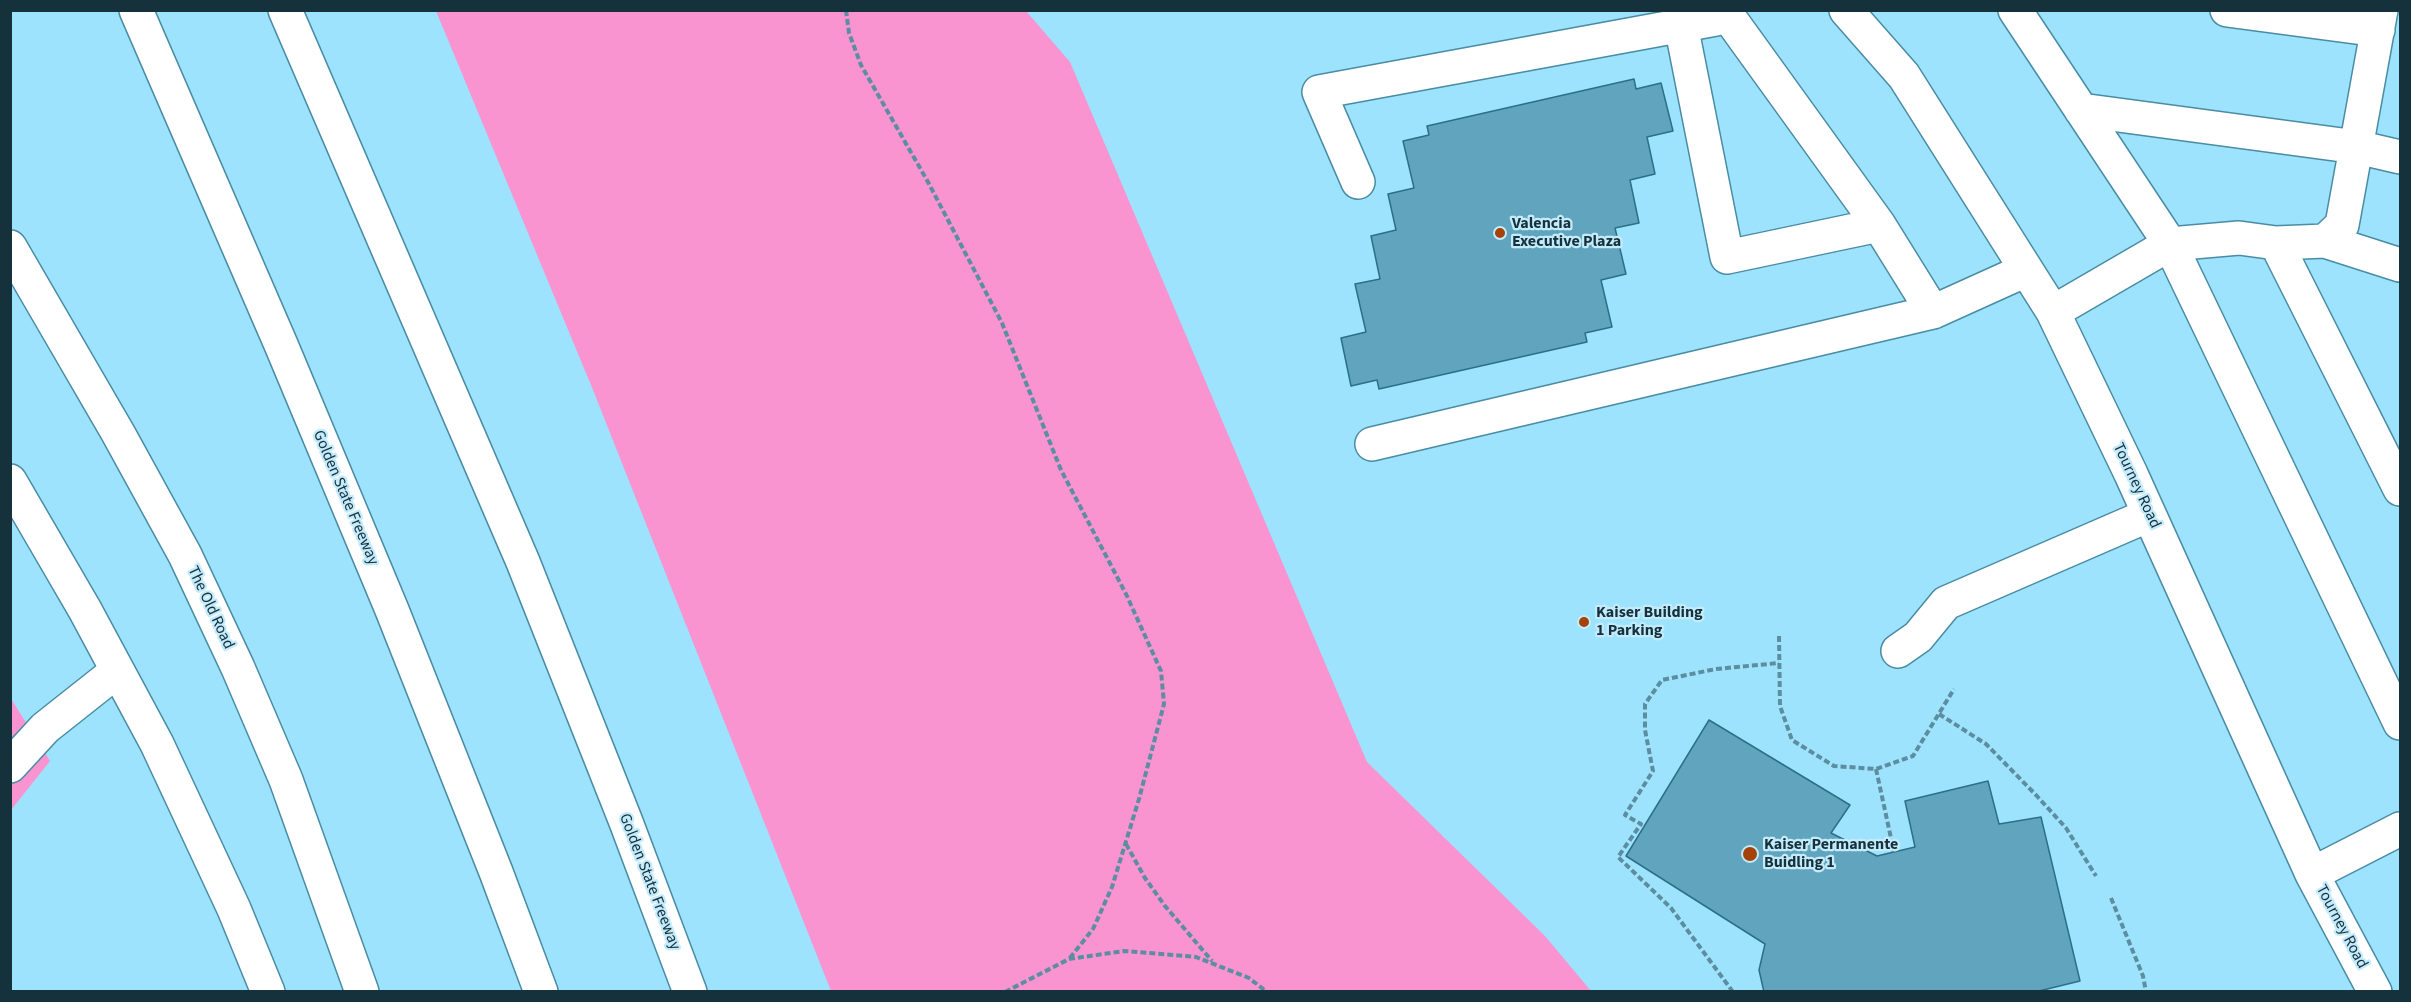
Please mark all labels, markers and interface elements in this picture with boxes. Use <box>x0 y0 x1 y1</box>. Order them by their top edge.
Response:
place label: Valencia Executive Plaza <box>1512 214 1621 252</box>
marker: Valencia Executive Plaza <box>1493 226 1507 240</box>
street label: Golden State Freeway <box>308 428 382 568</box>
street label: Tourney Road <box>2108 440 2164 532</box>
street label: The Old Road <box>182 563 238 653</box>
place label: Kaiser Building 1 Parking <box>1596 603 1703 641</box>
marker: Kaiser Building 1 Parking <box>1577 615 1591 629</box>
street label: Golden State Freeway <box>614 811 684 953</box>
place label: Kaiser Permanente Buidling 1 <box>1764 835 1898 873</box>
marker: Kaiser Permanente Buidling 1 <box>1741 845 1759 863</box>
street label: Tourney Road <box>2311 882 2371 972</box>

